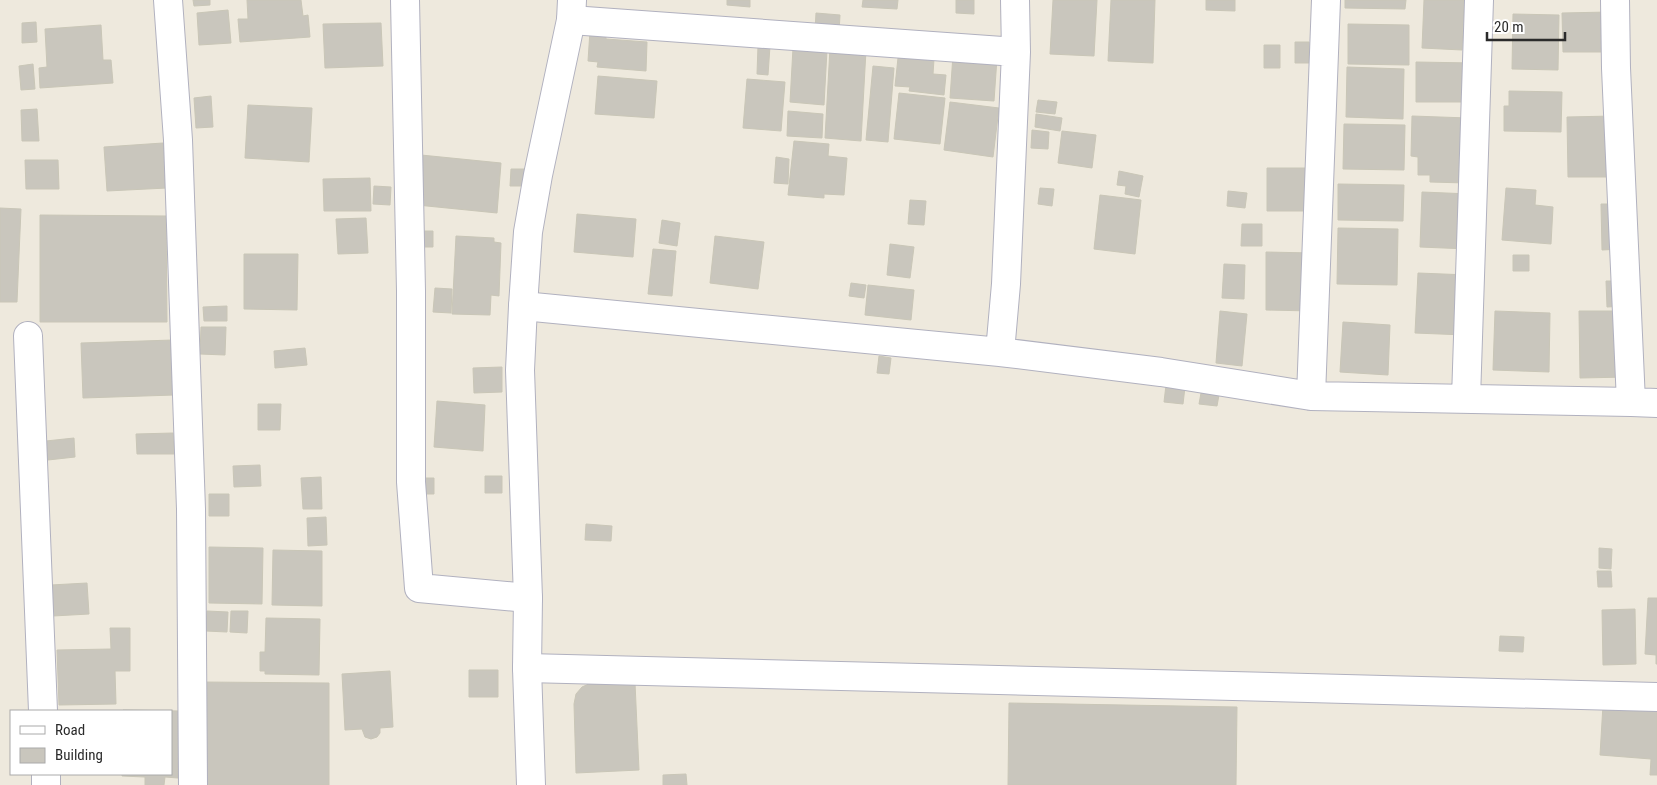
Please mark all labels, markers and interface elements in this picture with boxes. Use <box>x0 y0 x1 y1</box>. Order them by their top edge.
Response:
scale bar <box>1487 10 1564 42</box>
text: 20 m <box>1494 18 1524 36</box>
legend <box>10 710 172 775</box>
text: Road <box>55 721 85 739</box>
text: Building <box>55 746 103 764</box>

